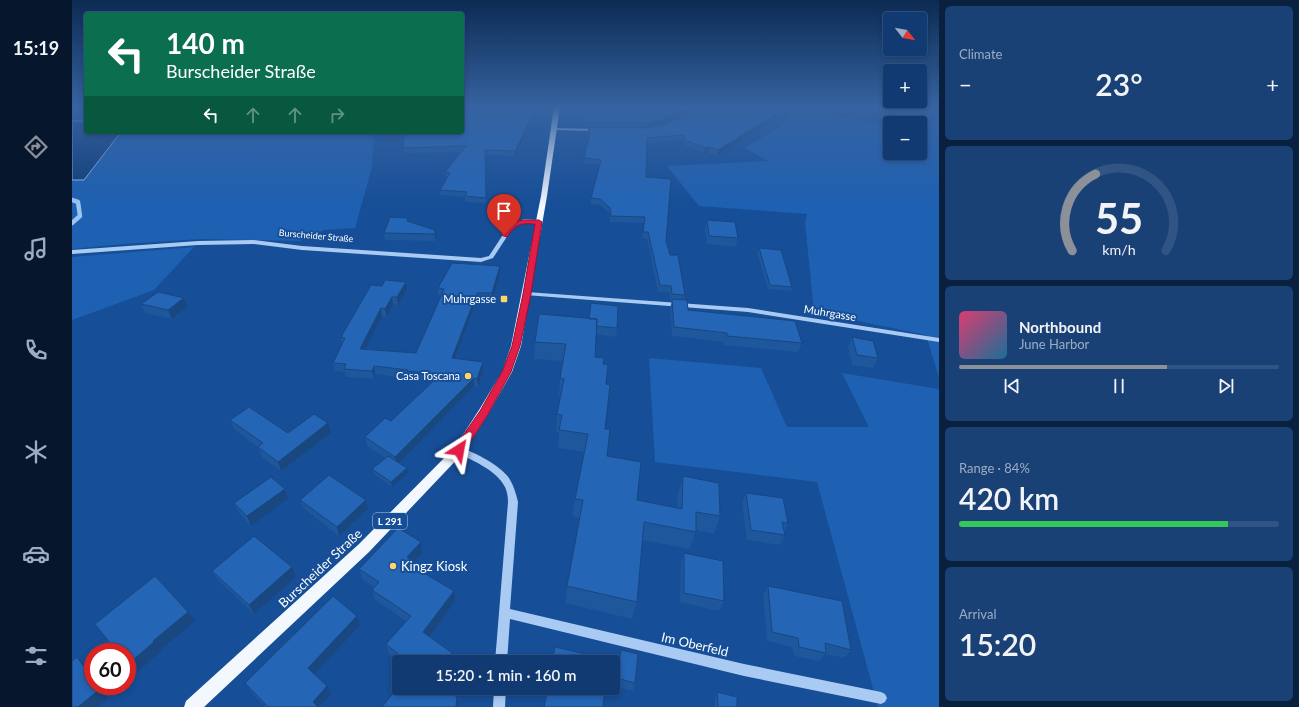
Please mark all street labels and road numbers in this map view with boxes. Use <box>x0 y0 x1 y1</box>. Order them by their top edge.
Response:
street label: Burscheider Straße <box>278 227 354 244</box>
street label: Muhrgasse <box>803 302 857 323</box>
road number: L 291 <box>373 513 407 529</box>
street label: Burscheider Straße <box>275 525 365 611</box>
street label: Im Oberfeld <box>660 629 730 659</box>

